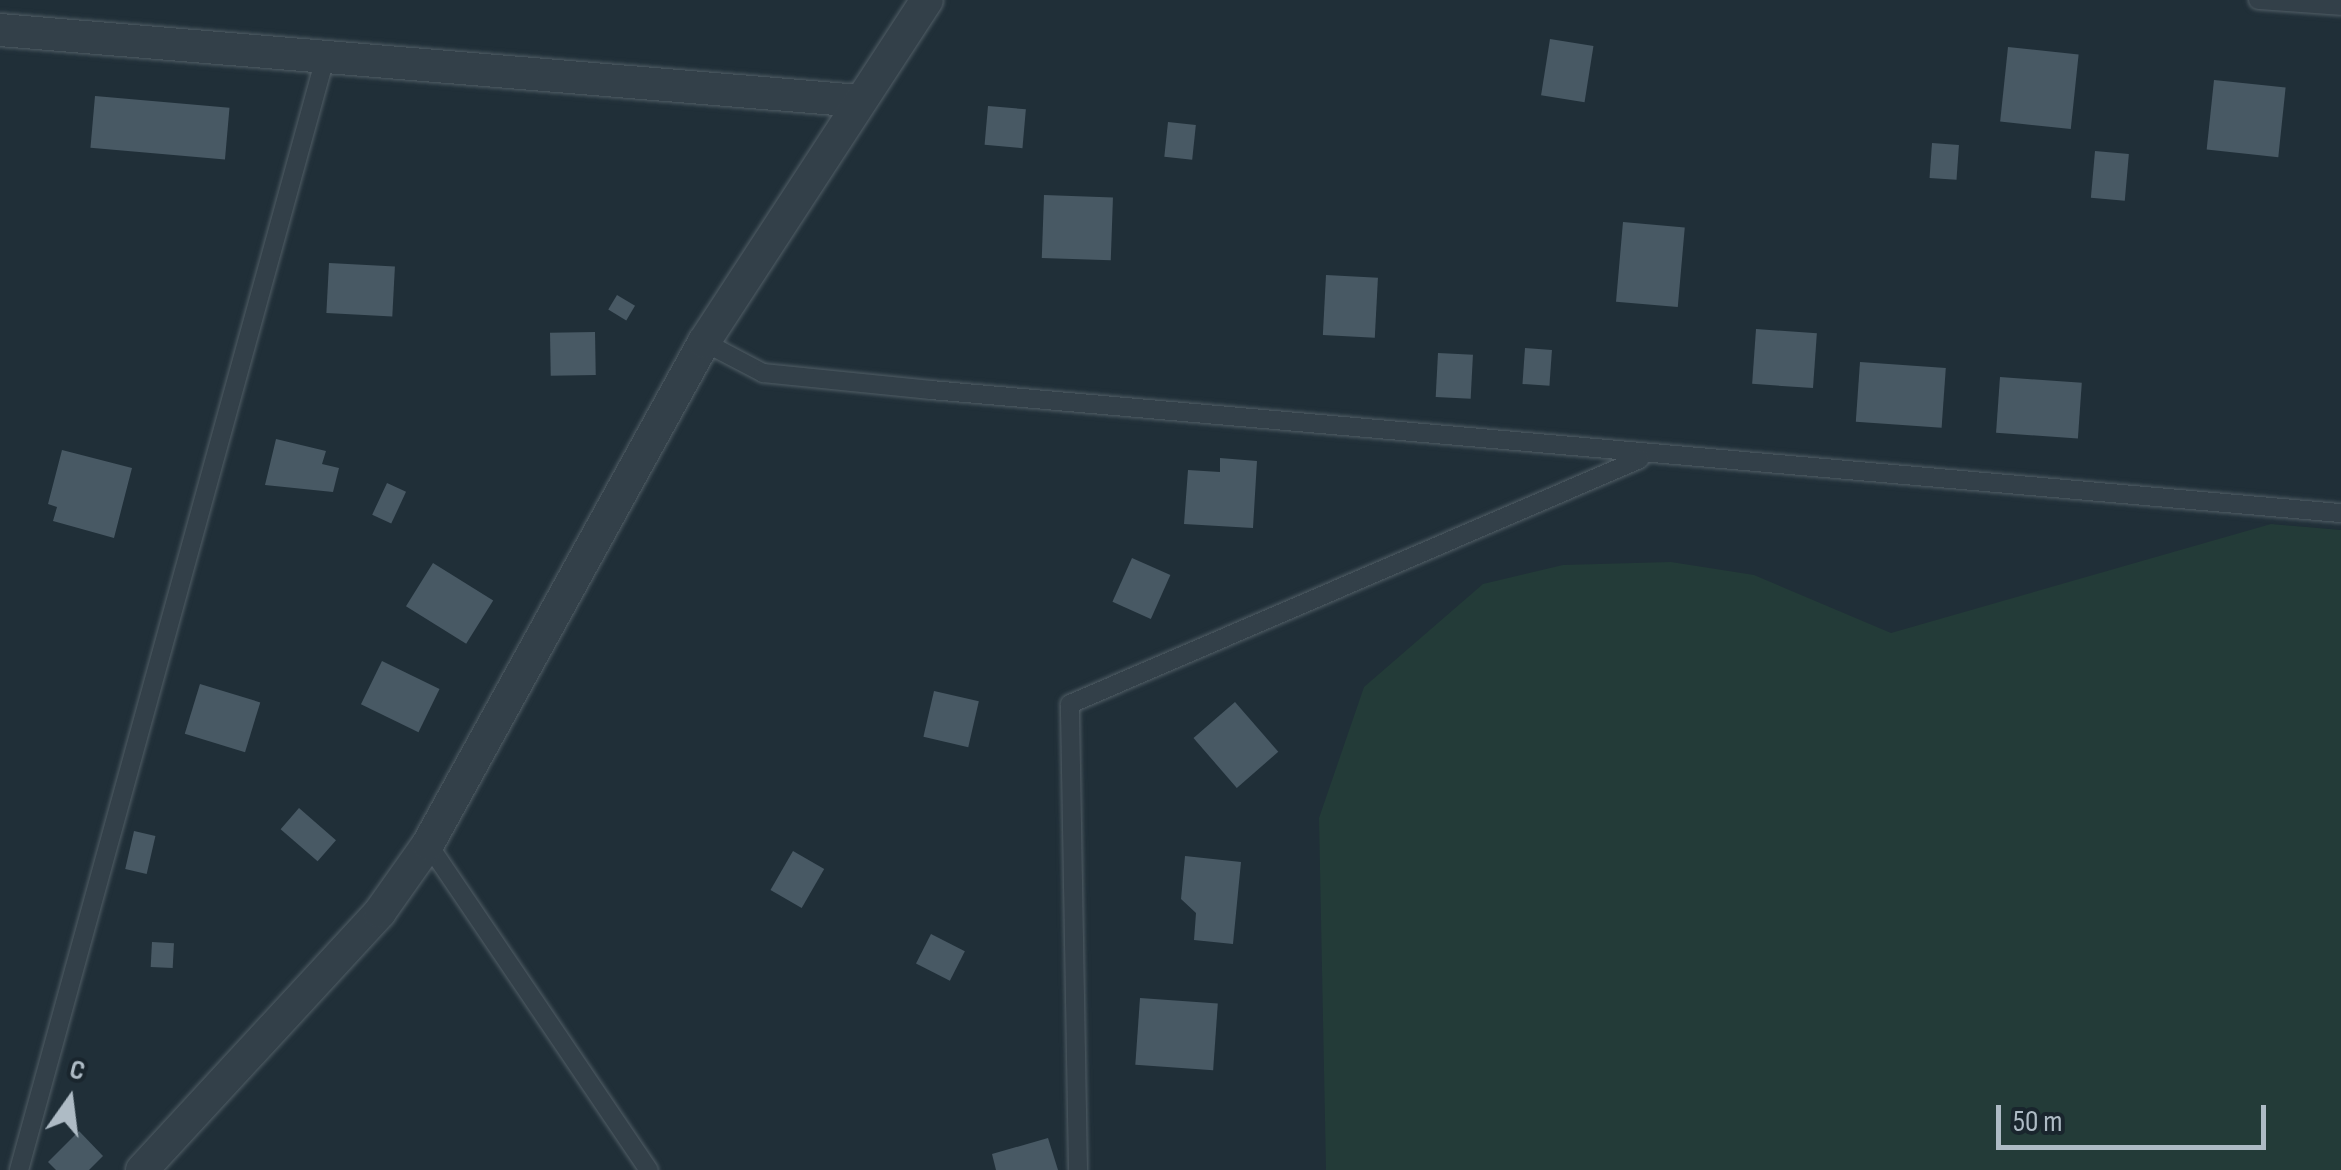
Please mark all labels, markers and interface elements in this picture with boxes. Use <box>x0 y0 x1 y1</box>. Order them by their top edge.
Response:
north arrow <box>20 1050 120 1150</box>
text: С <box>66 1053 88 1088</box>
scale bar <box>2001 1085 2271 1147</box>
text: 50 m <box>2013 1104 2062 1140</box>

